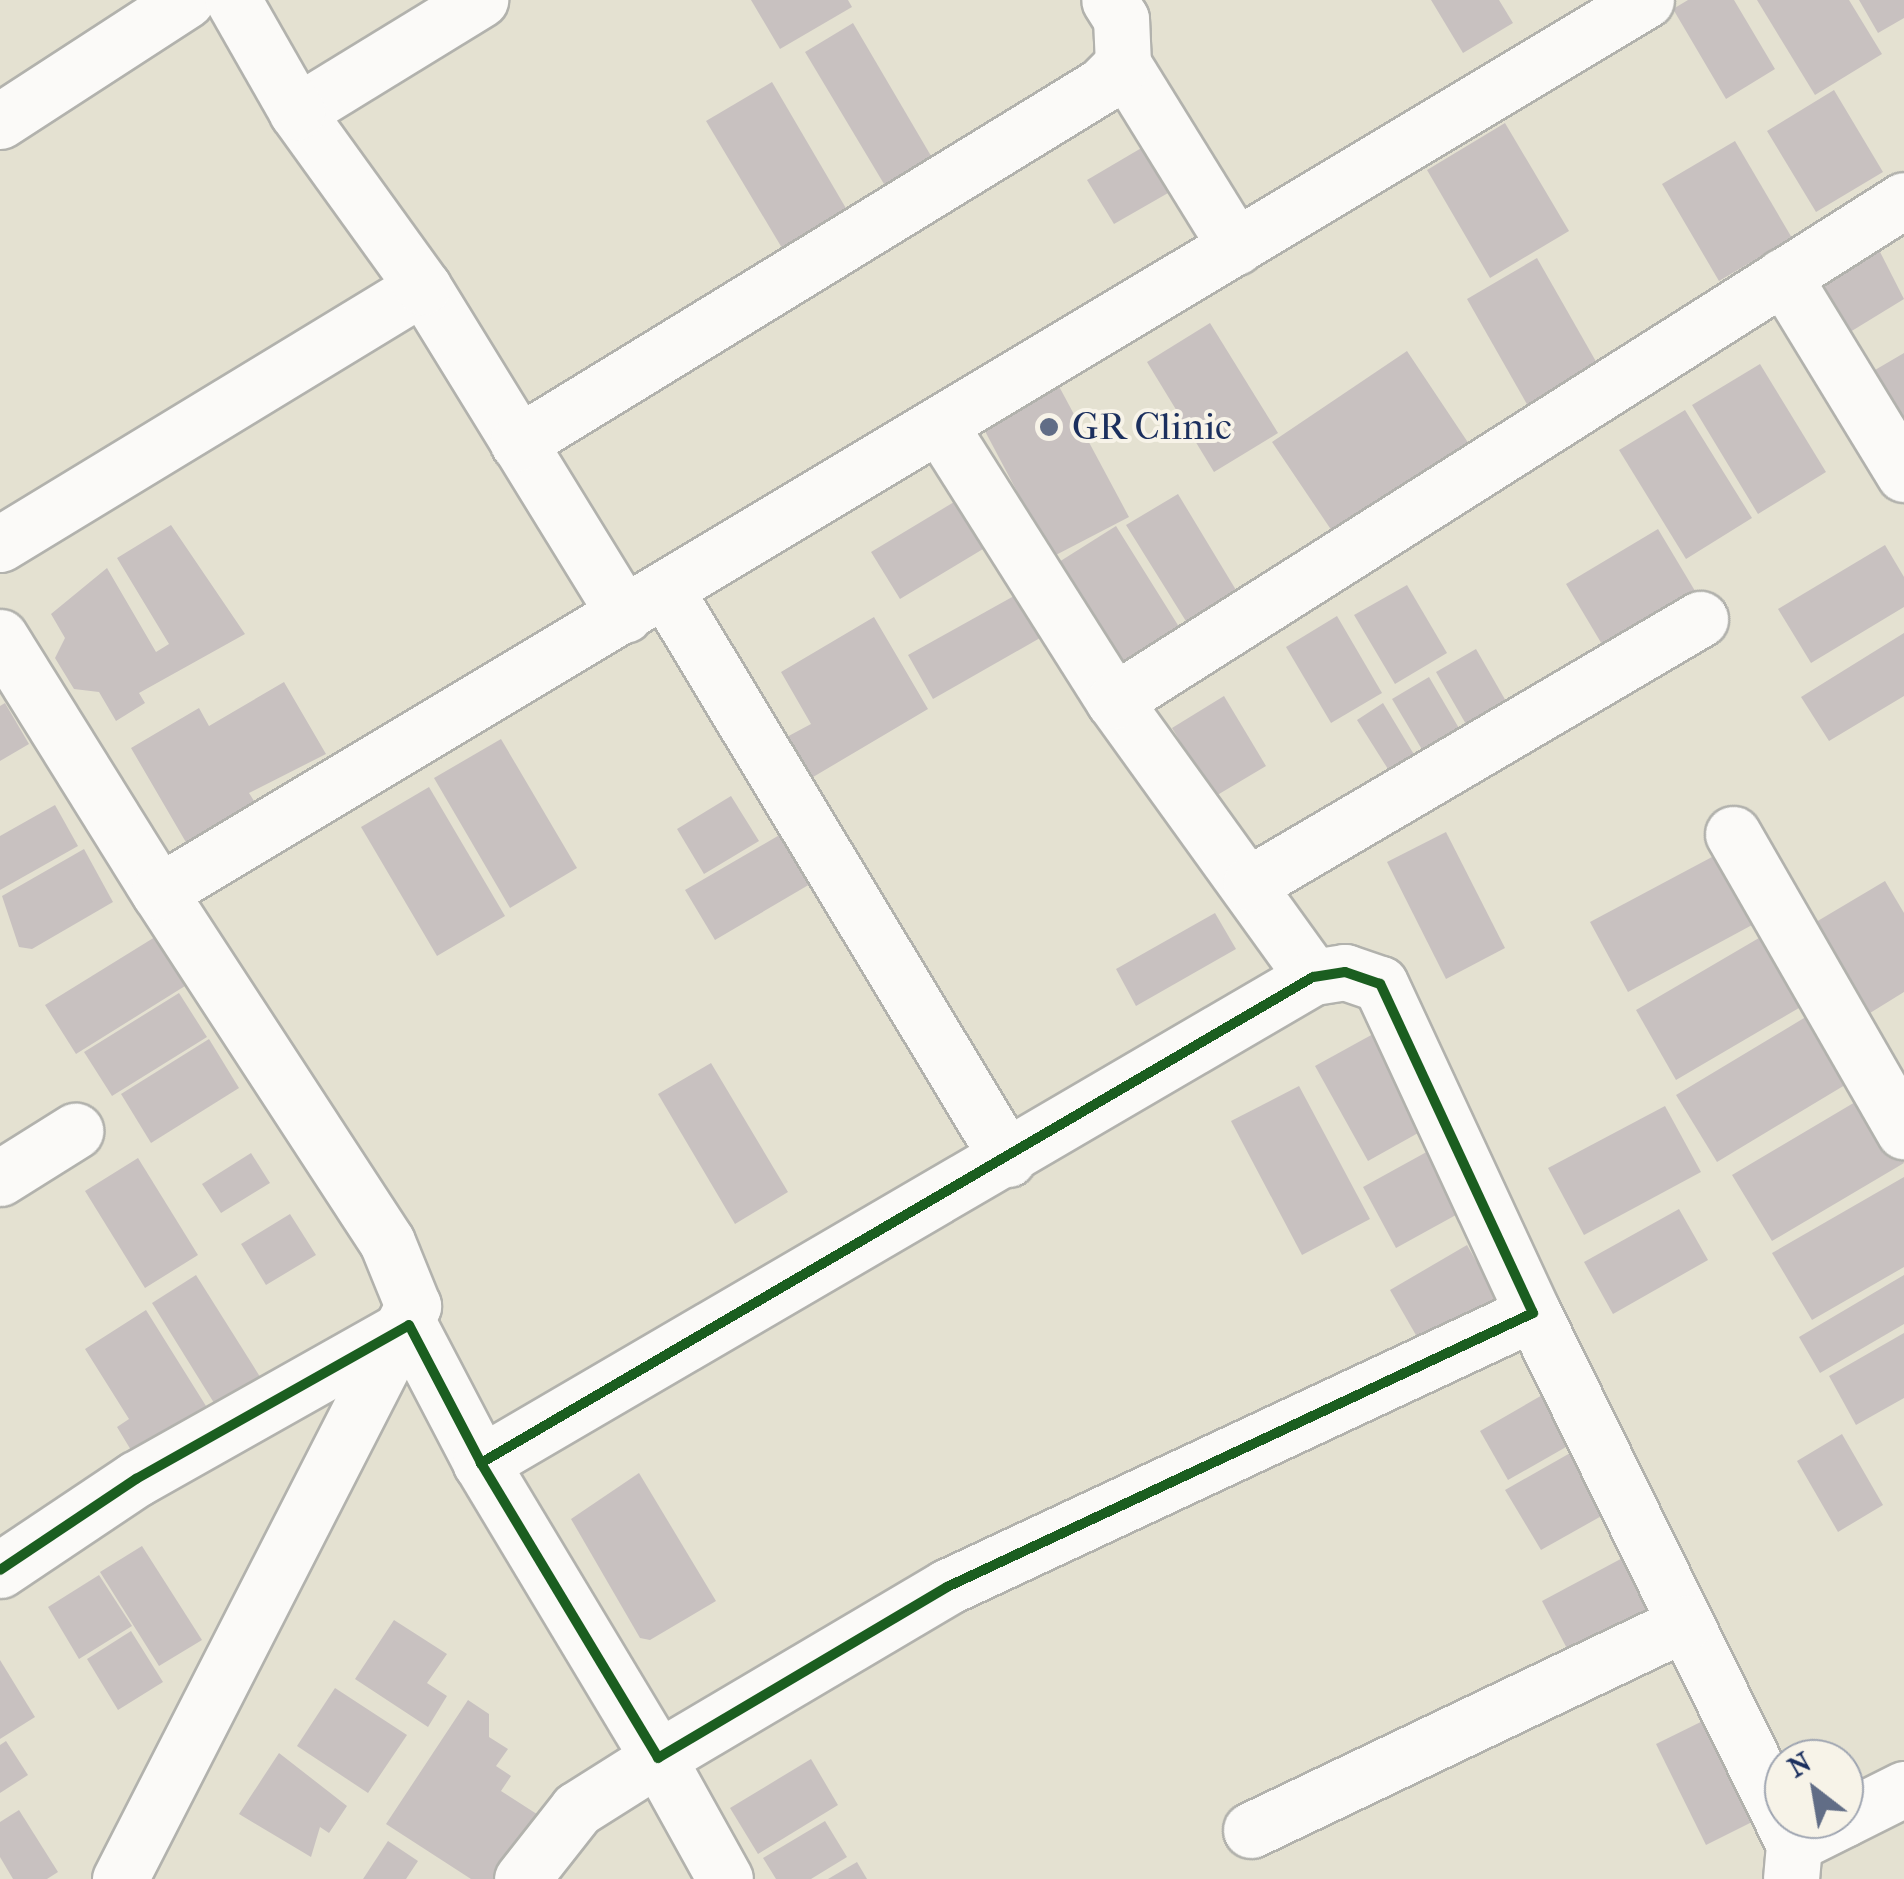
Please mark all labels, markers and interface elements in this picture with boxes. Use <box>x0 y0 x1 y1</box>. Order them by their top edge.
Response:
place label: GR Clinic <box>1072 404 1232 450</box>
marker: GR Clinic <box>1036 414 1062 440</box>
north arrow <box>1764 1739 1864 1839</box>
text: N <box>1782 1745 1817 1784</box>

